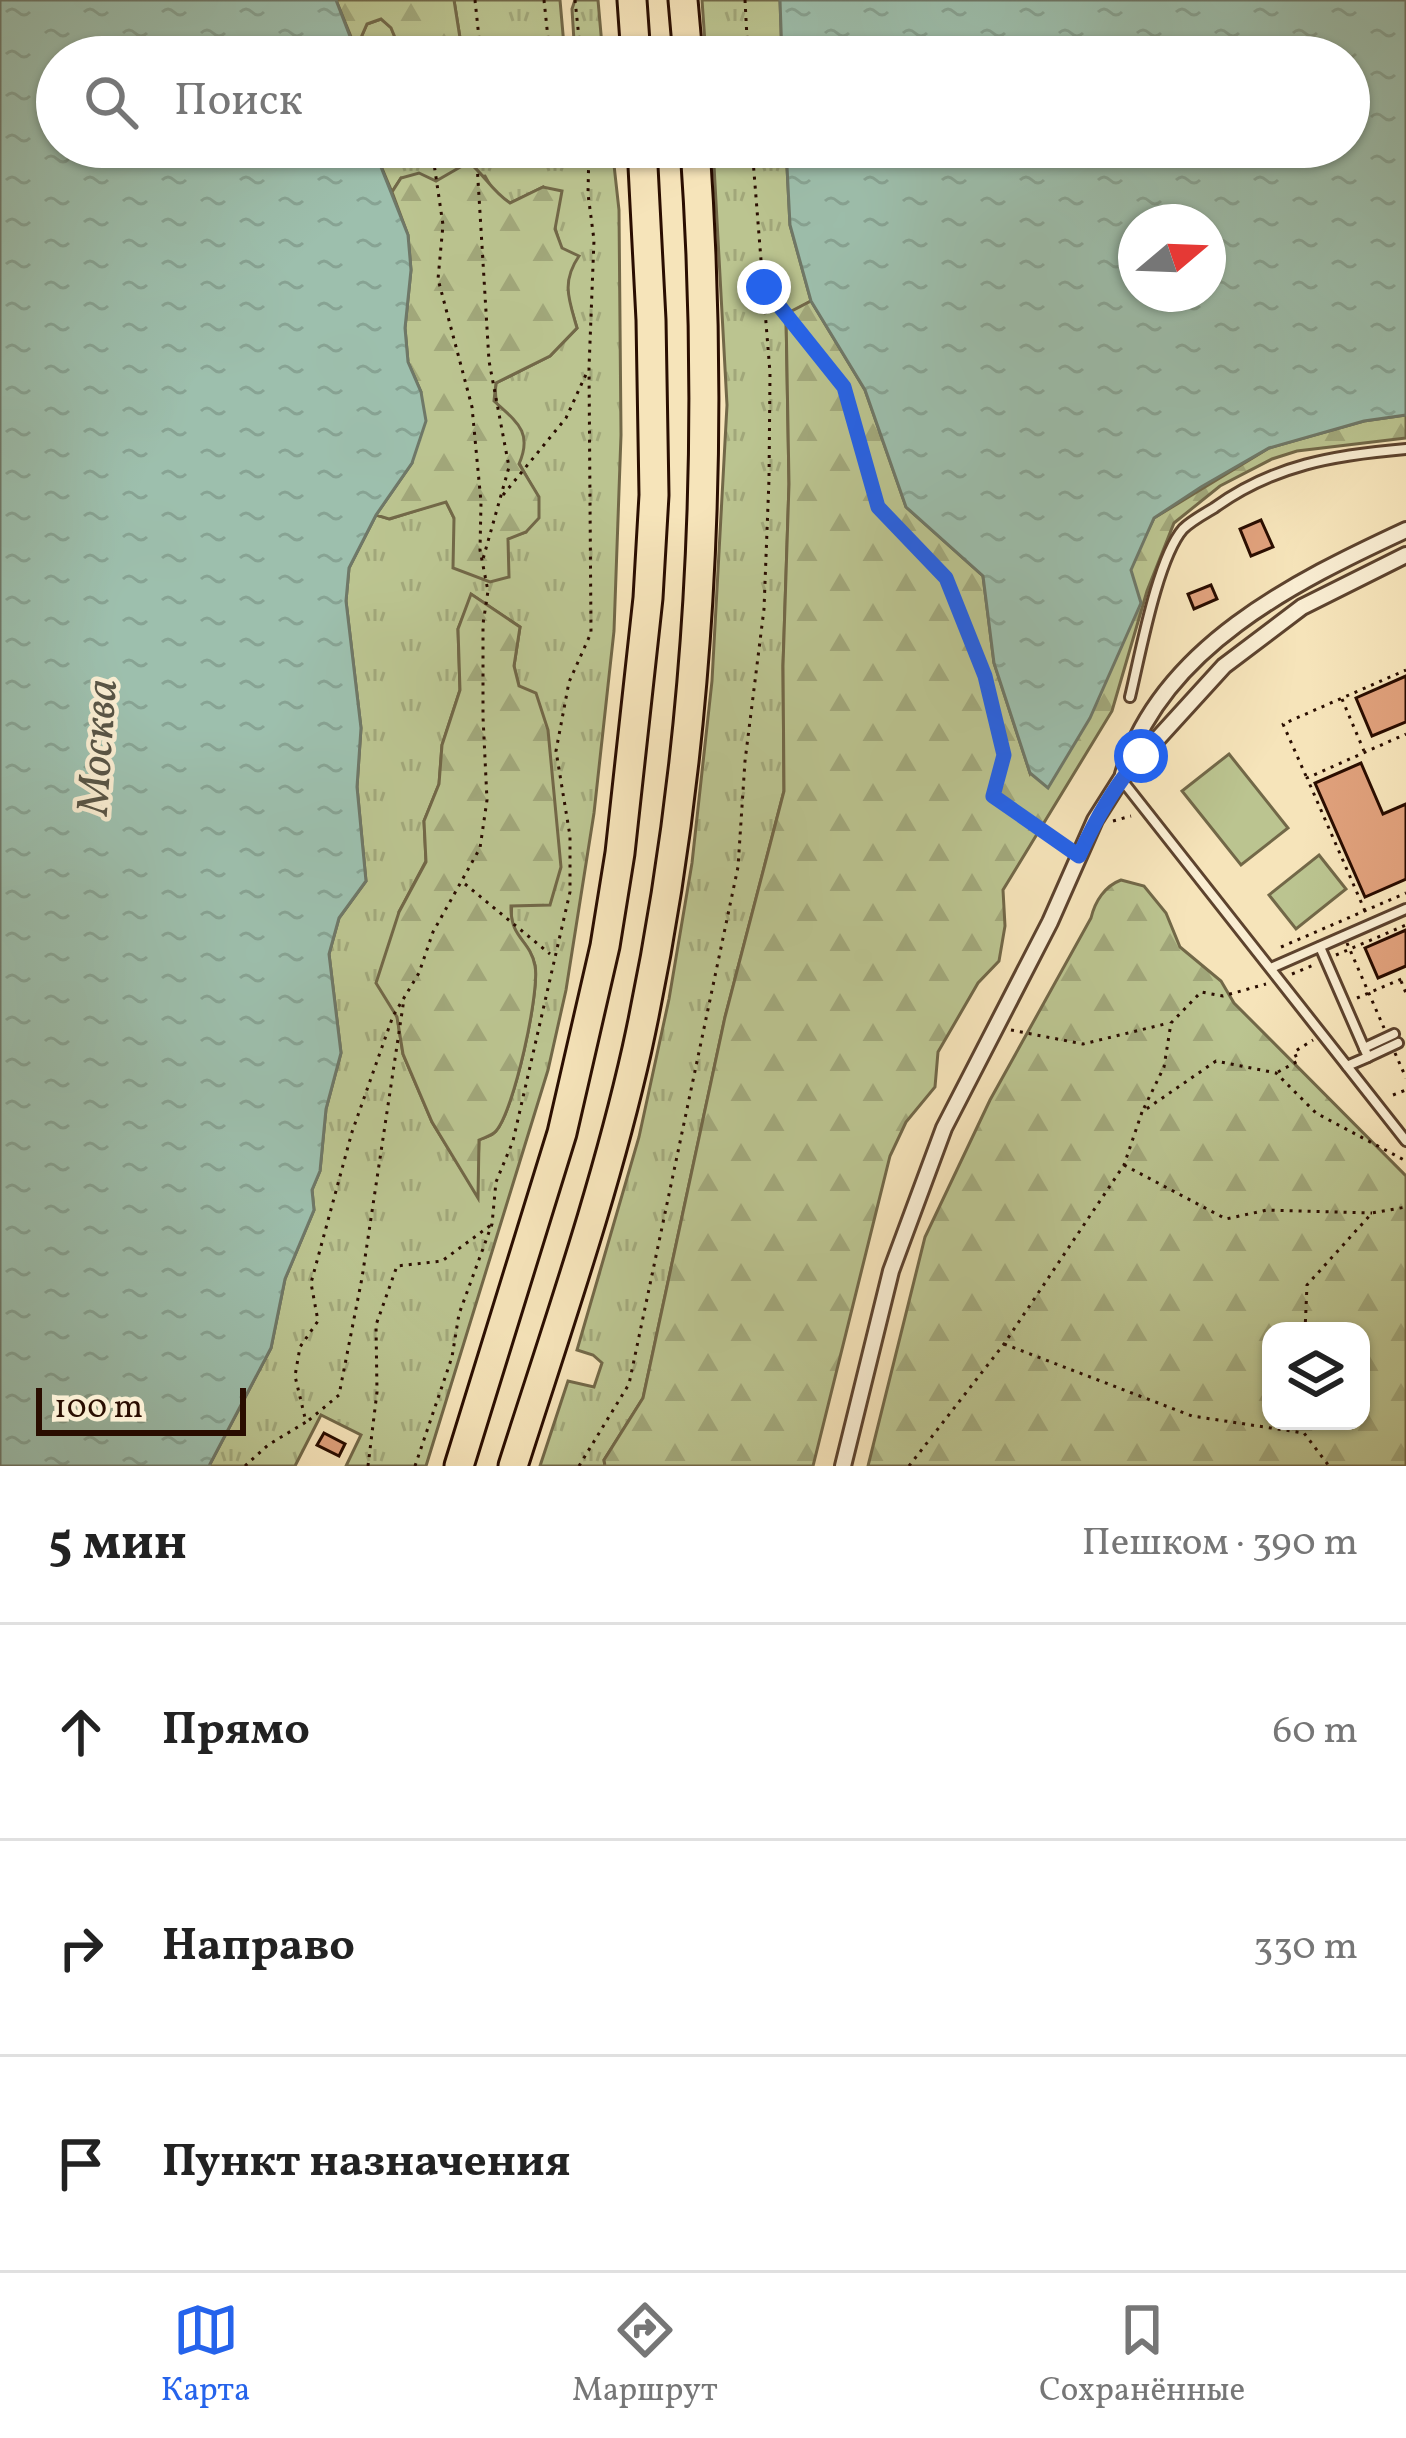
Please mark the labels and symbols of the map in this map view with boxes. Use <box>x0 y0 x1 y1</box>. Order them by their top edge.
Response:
north arrow <box>1118 204 1226 312</box>
route end <box>737 260 791 314</box>
water label: Москва <box>64 677 136 819</box>
route start <box>1114 729 1168 783</box>
scale bar <box>36 1382 246 1435</box>

